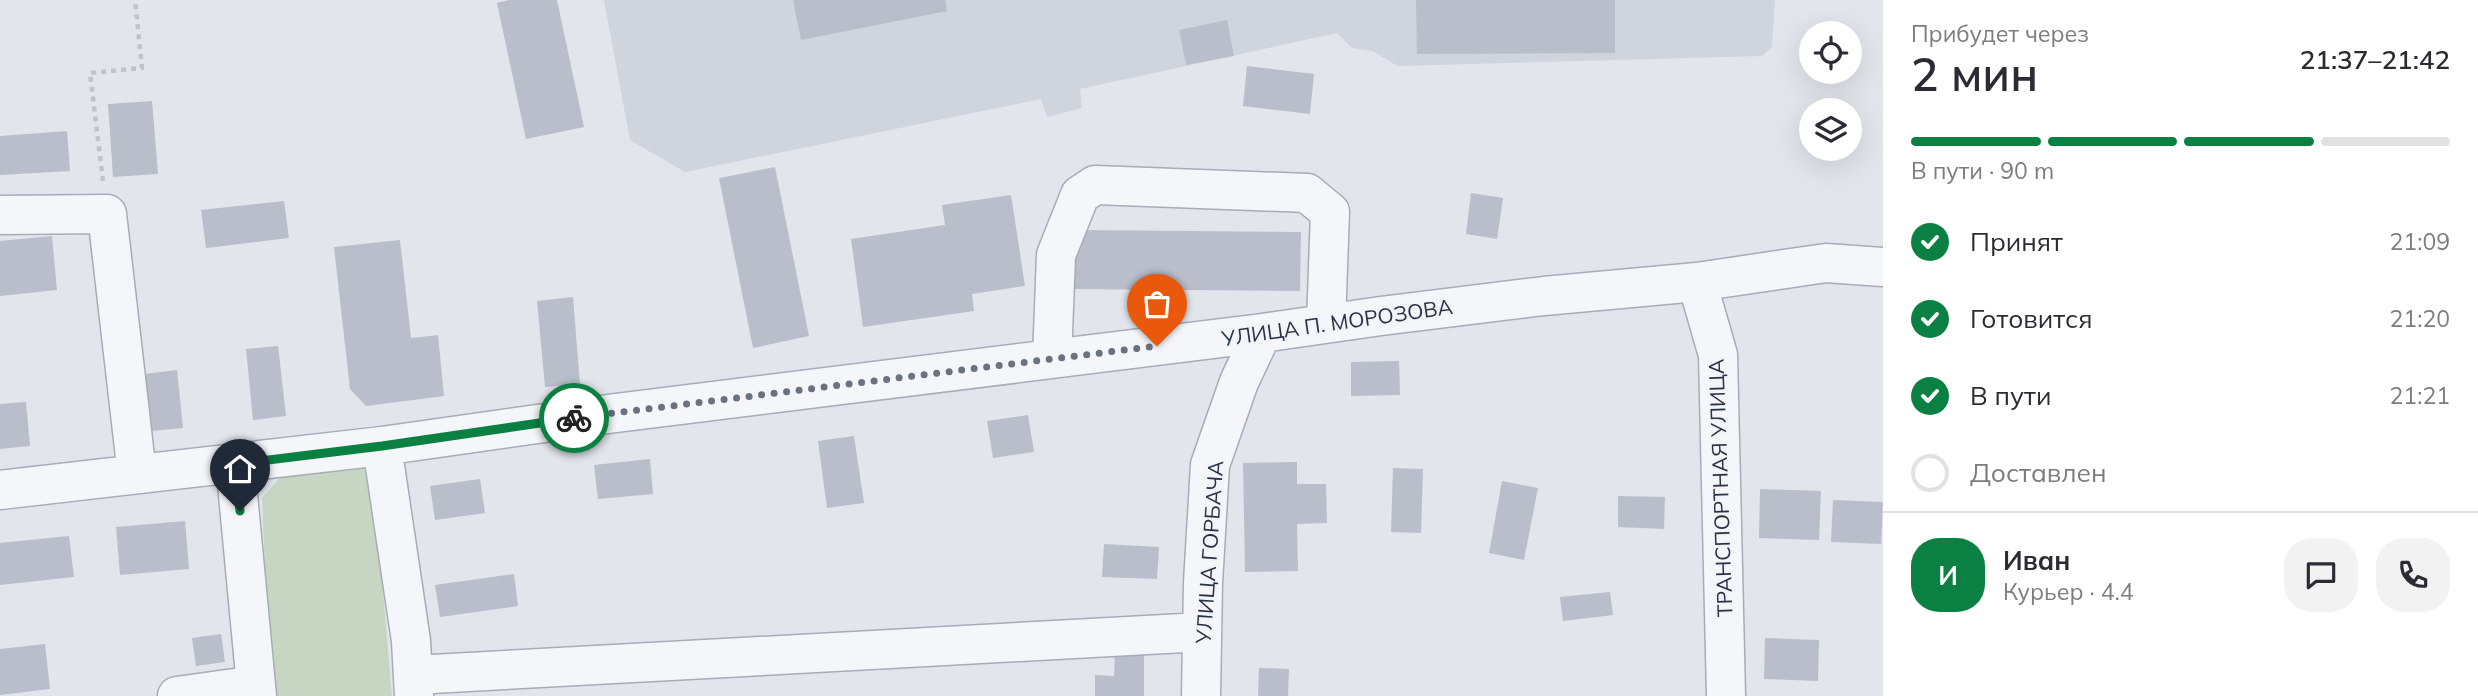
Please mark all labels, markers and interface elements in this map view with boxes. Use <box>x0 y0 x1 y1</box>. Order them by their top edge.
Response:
text: Прибудет через <box>1911 19 2089 48</box>
map controls <box>1799 21 1862 161</box>
button: locate <box>1799 21 1862 84</box>
text: 21:37–21:42 <box>2300 43 2450 76</box>
text: 2 мин <box>1911 45 2038 103</box>
button: layers <box>1799 98 1862 161</box>
text: В пути · 90 m <box>1911 156 2054 185</box>
icon: check <box>1911 223 1949 261</box>
text: Принят <box>1970 225 2063 258</box>
text: 21:09 <box>2390 227 2450 256</box>
pin <box>1127 274 1187 346</box>
icon: bag <box>1138 285 1176 323</box>
street label: УЛИЦА П. МОРОЗОВА <box>1219 293 1455 351</box>
icon: check <box>1911 300 1949 338</box>
text: Готовится <box>1970 302 2093 335</box>
text: 21:20 <box>2390 304 2450 333</box>
street label: ТРАНСПОРТНАЯ УЛИЦА <box>1702 358 1737 618</box>
icon: check <box>1911 377 1949 415</box>
text: В пути <box>1970 379 2051 412</box>
text: 21:21 <box>2390 381 2450 410</box>
courier <box>539 383 609 453</box>
icon: bike <box>555 399 593 437</box>
pin <box>210 439 270 511</box>
icon: home <box>221 450 259 488</box>
text: Доставлен <box>1970 456 2107 489</box>
street label: УЛИЦА ГОРБАЧА <box>1190 459 1228 645</box>
button: chat <box>2284 538 2358 612</box>
button: phone <box>2376 538 2450 612</box>
text: Иван <box>2003 544 2070 577</box>
text: И <box>1938 559 1958 592</box>
text: Курьер · 4.4 <box>2003 577 2134 606</box>

